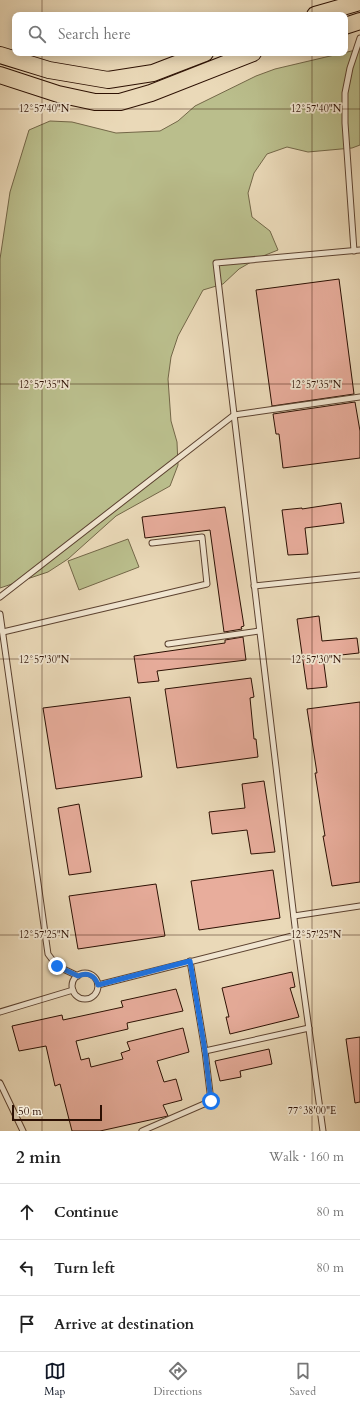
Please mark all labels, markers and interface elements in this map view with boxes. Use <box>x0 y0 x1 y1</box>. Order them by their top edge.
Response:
search box <box>12 12 348 56</box>
icon: search <box>26 23 48 45</box>
text: Search here <box>58 24 131 44</box>
text: 12°57'40"N <box>19 102 70 116</box>
text: 12°57'40"N <box>291 102 342 116</box>
text: 12°57'35"N <box>19 378 70 392</box>
text: 12°57'35"N <box>291 378 342 392</box>
text: 12°57'30"N <box>19 653 70 667</box>
text: 12°57'30"N <box>291 653 342 667</box>
text: 12°57'25"N <box>19 928 70 942</box>
text: 12°57'25"N <box>291 928 342 942</box>
route end <box>48 957 66 975</box>
route start <box>202 1092 220 1110</box>
scale bar <box>12 1103 102 1122</box>
text: 50 m <box>18 1104 42 1119</box>
text: 77°38'00"E <box>288 1104 336 1118</box>
text: 2 min <box>16 1146 61 1169</box>
text: Walk · 160 m <box>269 1148 344 1166</box>
icon: ahead <box>16 1201 38 1223</box>
text: Continue <box>54 1202 119 1222</box>
text: 80 m <box>316 1203 344 1221</box>
icon: left <box>16 1257 38 1279</box>
text: Turn left <box>54 1258 115 1278</box>
text: 80 m <box>316 1259 344 1277</box>
icon: arrive <box>16 1313 38 1335</box>
text: Arrive at destination <box>54 1314 194 1334</box>
tab: Map <box>44 1360 66 1399</box>
tab: Directions <box>153 1360 202 1399</box>
tab: Saved <box>290 1360 316 1399</box>

